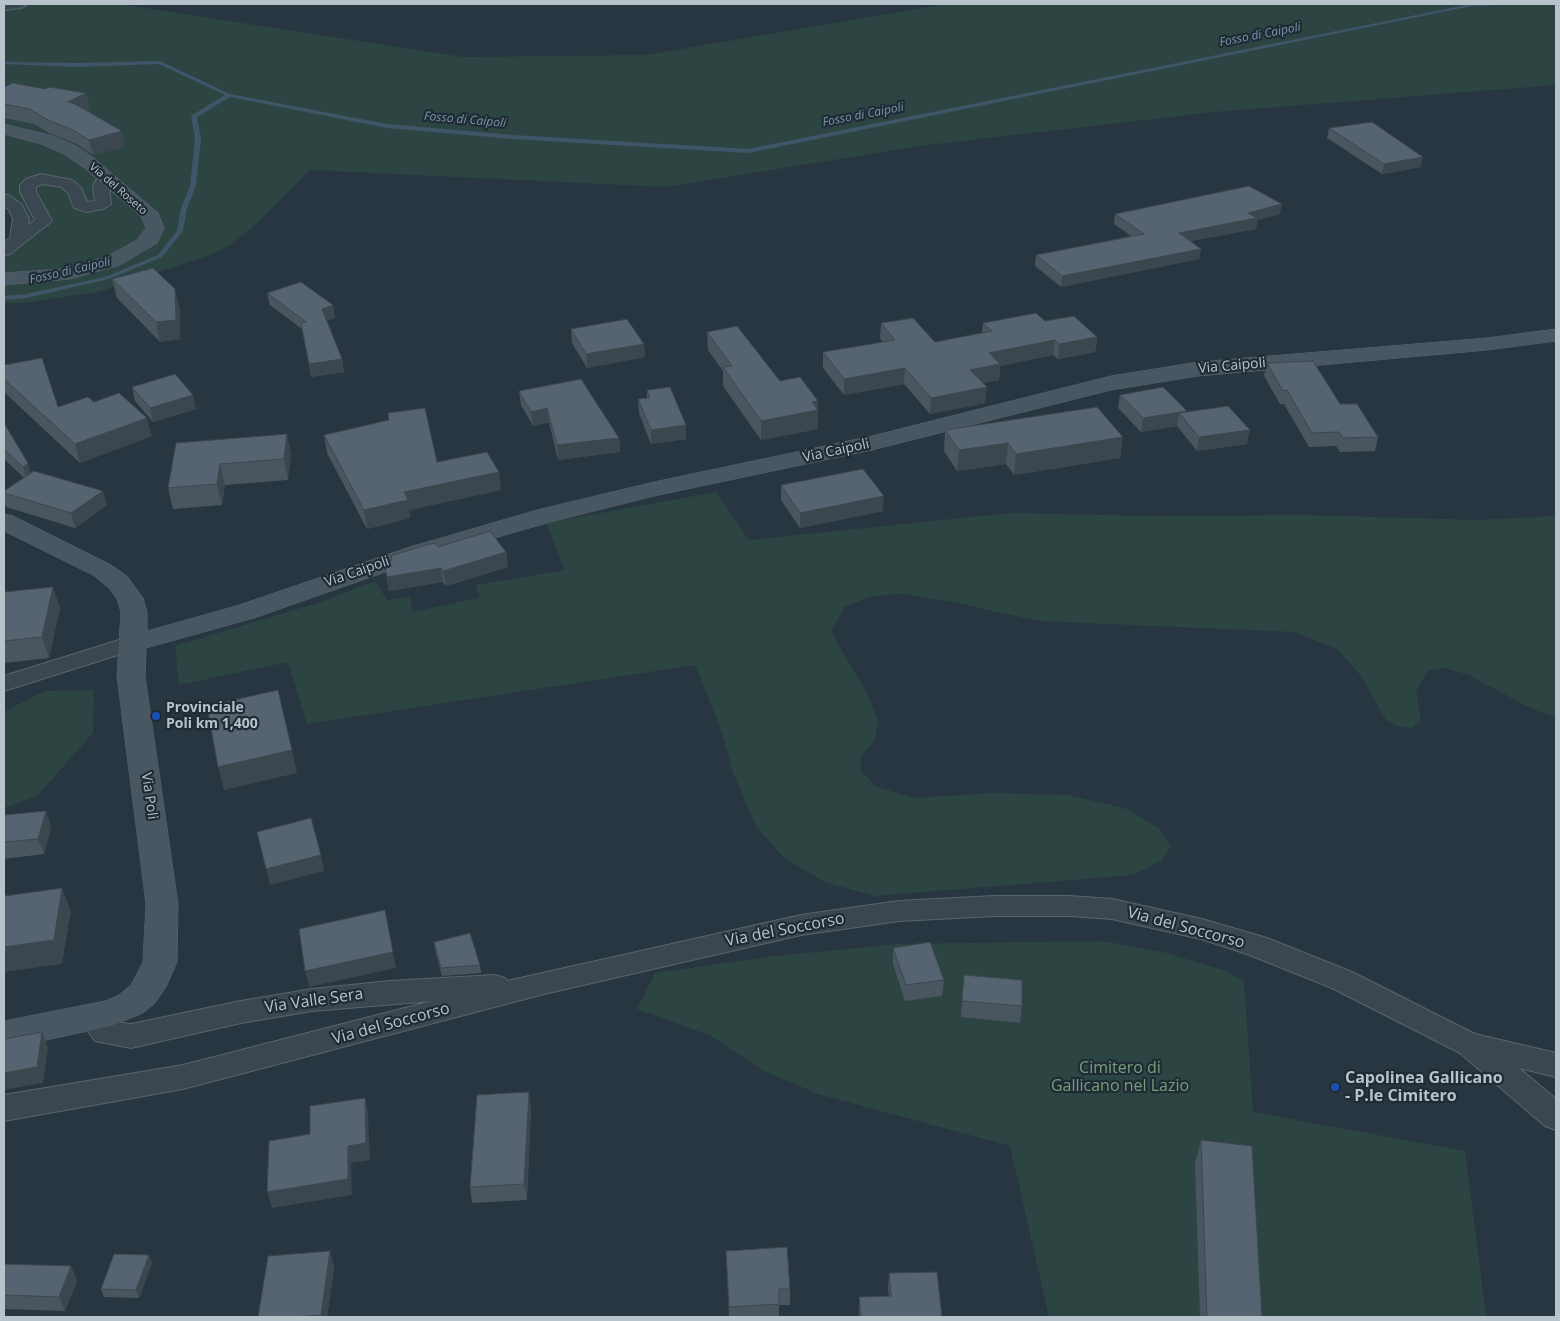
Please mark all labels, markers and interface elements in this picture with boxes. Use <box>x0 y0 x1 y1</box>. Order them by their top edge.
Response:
water label: Fosso di Caipoli <box>1218 20 1302 50</box>
water label: Fosso di Caipoli <box>821 100 905 130</box>
water label: Fosso di Caipoli <box>423 109 507 131</box>
street label: Via del Roseto <box>86 160 150 218</box>
water label: Fosso di Caipoli <box>28 255 112 287</box>
street label: Via Caipoli <box>1198 355 1266 377</box>
street label: Via Caipoli <box>801 436 871 466</box>
street label: Via Caipoli <box>322 553 392 591</box>
place label: Provinciale Poli km 1,400 <box>166 700 258 732</box>
marker: Provinciale Poli km 1,400 <box>150 710 162 722</box>
street label: Via Poli <box>137 771 161 821</box>
street label: Via del Soccorso <box>1125 903 1247 953</box>
street label: Via del Soccorso <box>724 909 846 951</box>
street label: Via Valle Sera <box>263 985 365 1017</box>
street label: Via del Soccorso <box>330 999 452 1049</box>
park label: Cimitero di Gallicano nel Lazio <box>1051 1058 1189 1096</box>
place label: Capolinea Gallicano - P.le Cimitero <box>1345 1068 1503 1106</box>
marker: Capolinea Gallicano - P.le Cimitero <box>1329 1081 1341 1093</box>

